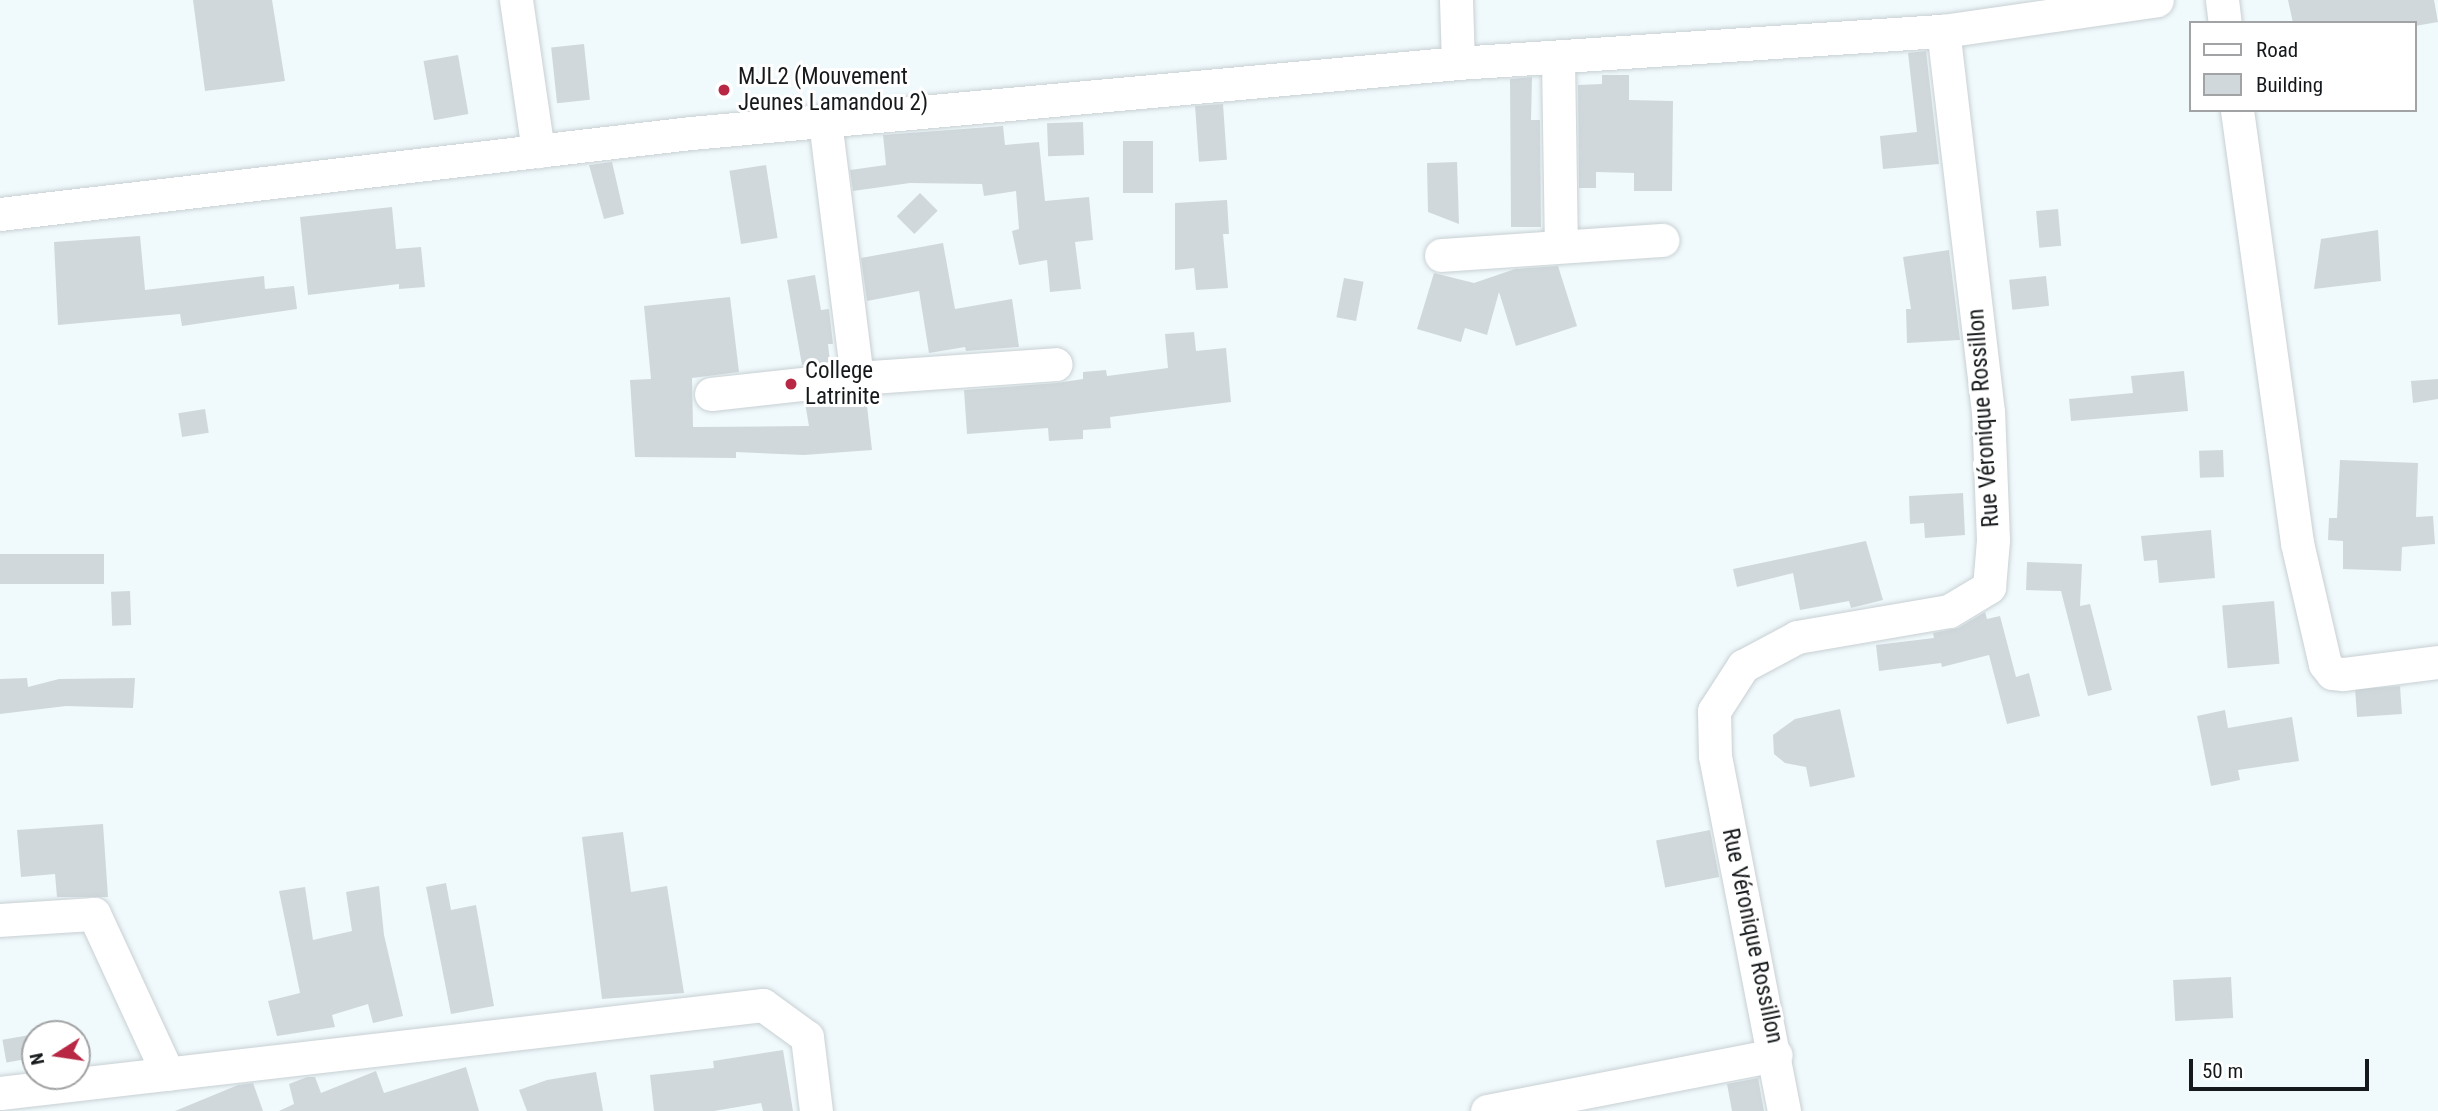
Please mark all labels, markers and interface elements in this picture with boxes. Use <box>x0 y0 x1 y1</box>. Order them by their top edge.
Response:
legend <box>2190 21 2417 112</box>
text: Road <box>2256 38 2298 62</box>
place label: MJL2 (Mouvement Jeunes Lamandou 2) <box>738 63 928 117</box>
text: Building <box>2256 73 2323 97</box>
marker: MJL2 (Mouvement Jeunes Lamandou 2) <box>716 82 732 98</box>
street label: Rue Véronique Rossillon <box>1963 308 2005 528</box>
place label: College Latrinite <box>805 357 880 411</box>
marker: College Latrinite <box>783 376 799 392</box>
street label: Rue Véronique Rossillon <box>1716 826 1788 1046</box>
north arrow <box>21 1020 91 1090</box>
scale bar <box>2193 1044 2373 1088</box>
text: N <box>24 1051 49 1067</box>
text: 50 m <box>2202 1059 2243 1083</box>

